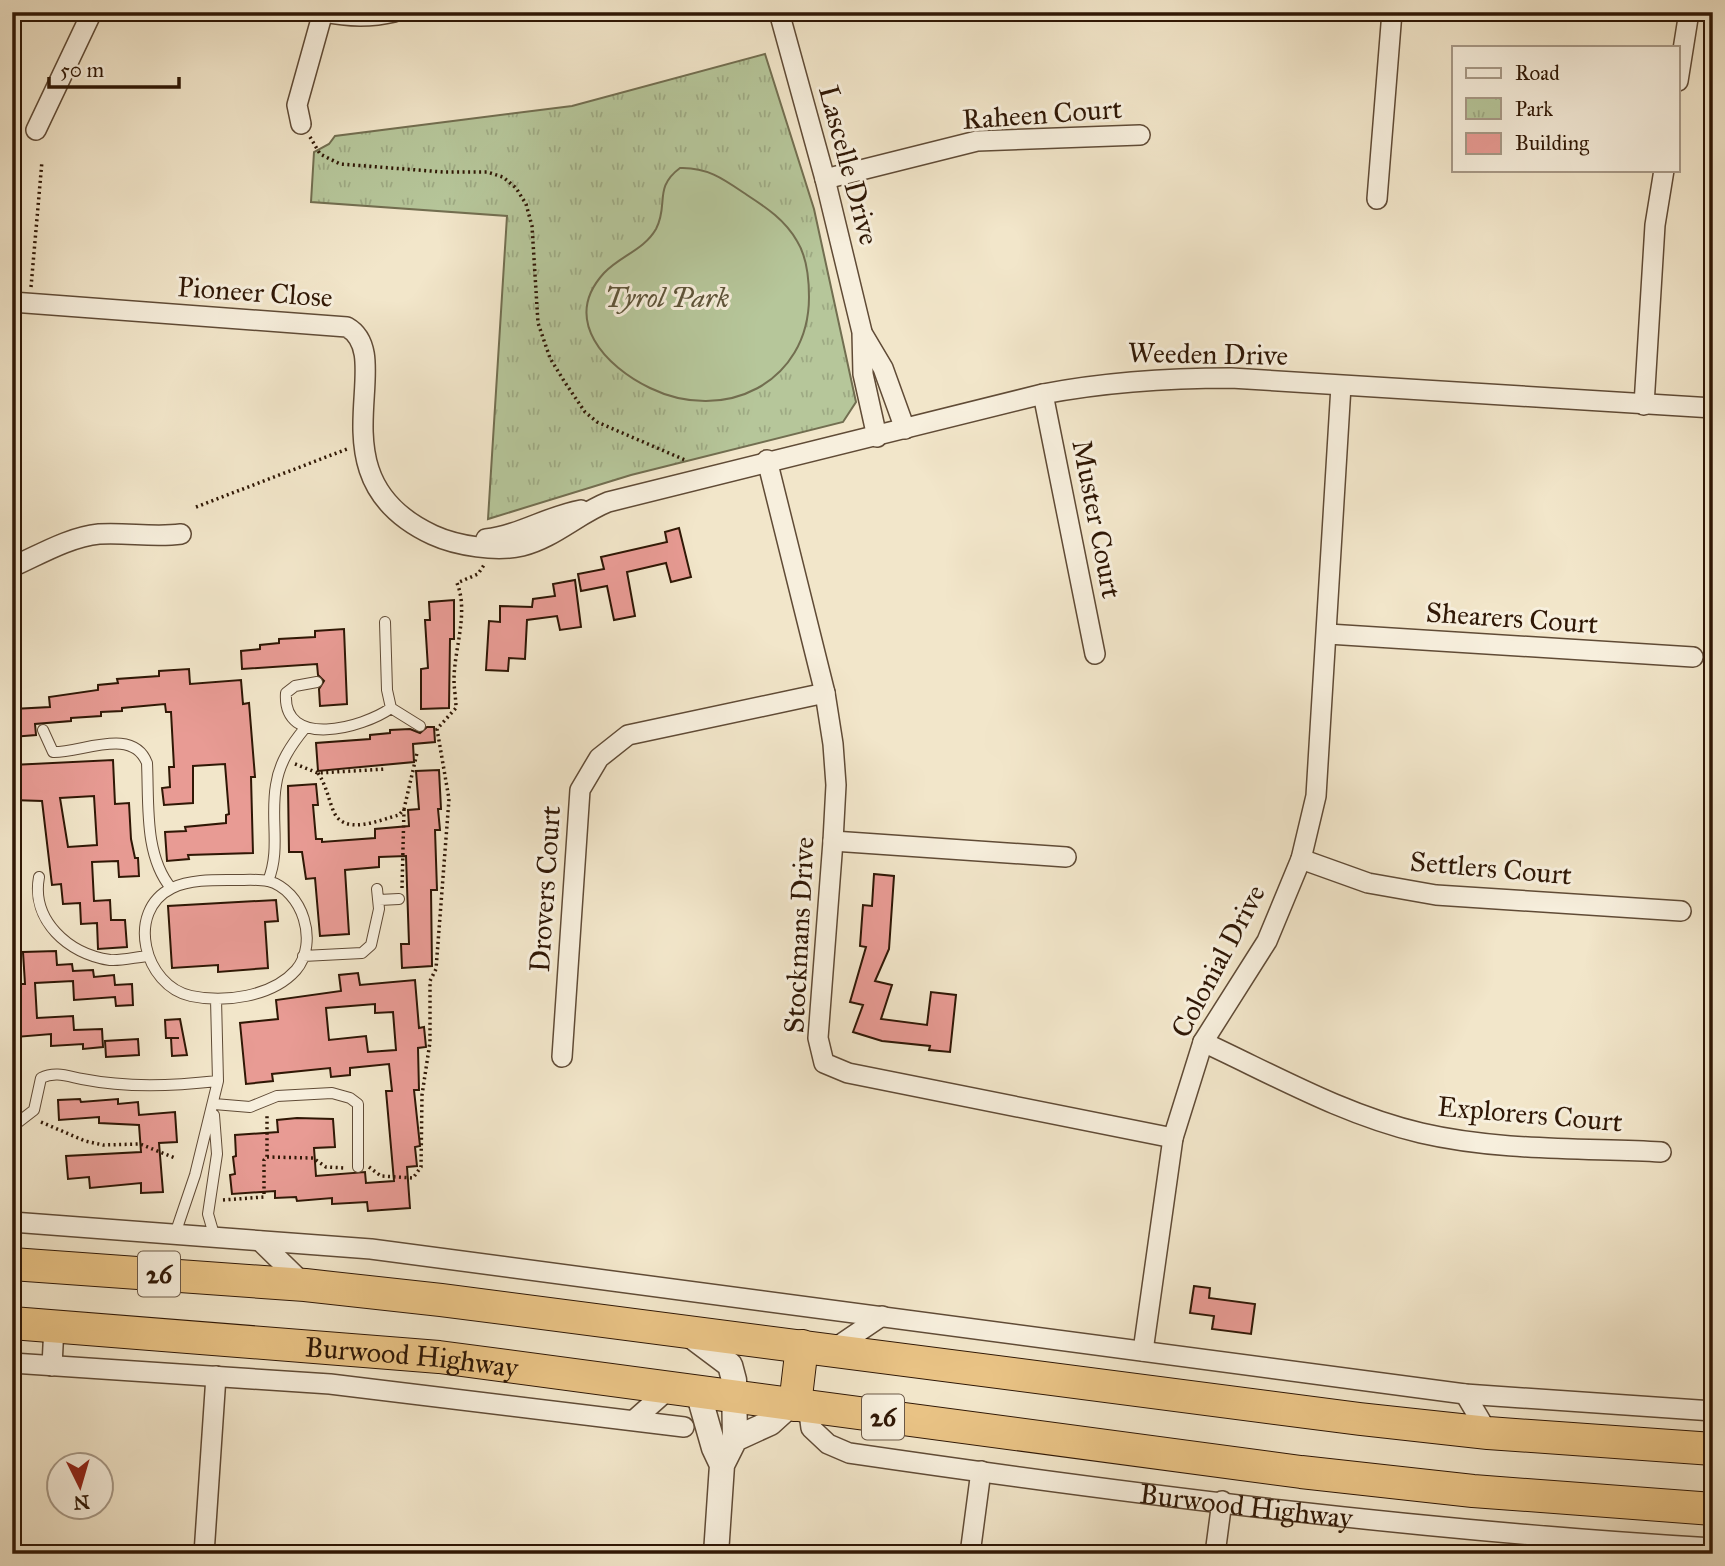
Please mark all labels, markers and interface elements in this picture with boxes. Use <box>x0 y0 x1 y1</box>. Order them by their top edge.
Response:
scale bar <box>49 46 178 90</box>
legend <box>1452 46 1680 172</box>
text: 50 m <box>60 57 105 83</box>
text: Road <box>1515 60 1560 86</box>
street label: Lascelle Drive <box>811 81 887 249</box>
street label: Raheen Court <box>961 91 1123 137</box>
text: Park <box>1515 96 1553 122</box>
text: Building <box>1515 130 1589 156</box>
street label: Pioneer Close <box>176 269 334 315</box>
park label: Tyrol Park <box>605 280 730 315</box>
street label: Weeden Drive <box>1128 335 1288 373</box>
street label: Muster Court <box>1065 437 1130 601</box>
street label: Shearers Court <box>1425 595 1599 641</box>
street label: Drovers Court <box>522 805 568 973</box>
street label: Stockmans Drive <box>776 836 822 1034</box>
street label: Settlers Court <box>1409 843 1573 893</box>
street label: Colonial Drive <box>1163 879 1273 1043</box>
street label: Explorers Court <box>1436 1088 1624 1140</box>
road number: 26 <box>138 1252 180 1296</box>
street label: Burwood Highway <box>304 1329 521 1385</box>
road number: 26 <box>862 1394 904 1440</box>
north arrow <box>46 1450 116 1520</box>
street label: Burwood Highway <box>1138 1476 1355 1535</box>
text: N <box>72 1490 90 1515</box>

